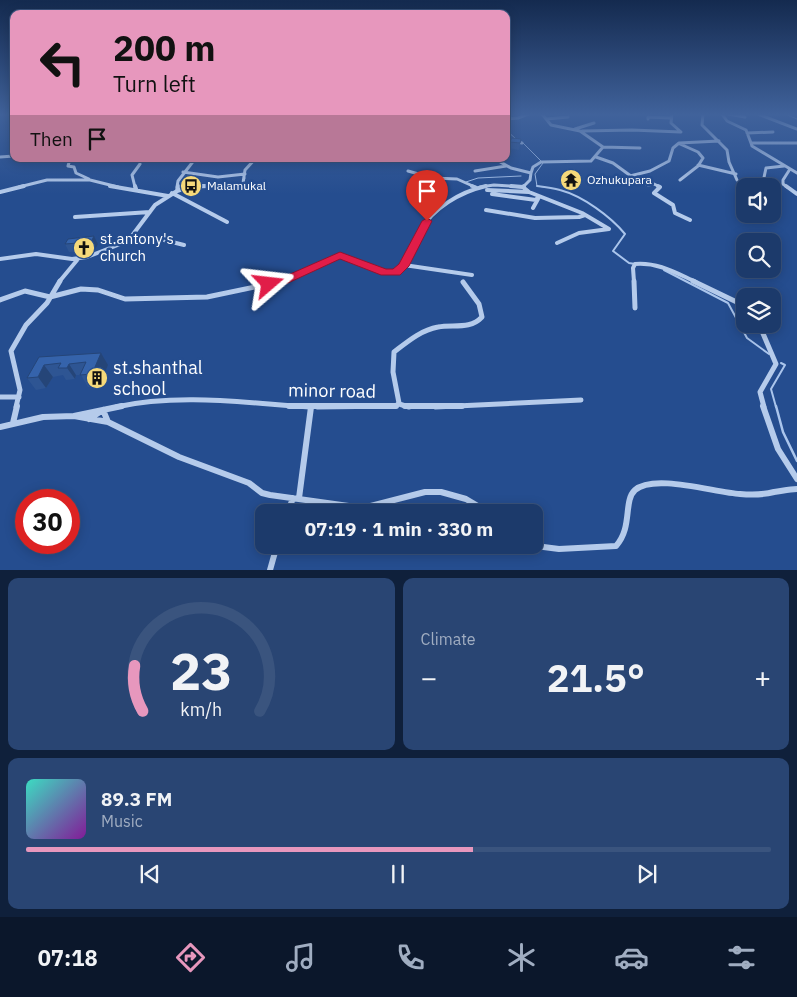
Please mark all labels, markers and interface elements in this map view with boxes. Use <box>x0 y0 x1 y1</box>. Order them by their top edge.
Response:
text: 200 m <box>113 25 216 71</box>
icon: left <box>30 30 95 95</box>
text: Turn left <box>113 69 196 98</box>
icon: arrive <box>83 125 111 153</box>
text: Then <box>30 127 73 151</box>
temple icon: Ozhukupara <box>559 168 583 192</box>
pin <box>406 170 448 221</box>
place label: Ozhukupara <box>587 172 652 187</box>
bus stop icon: Malamukal <box>179 174 203 198</box>
icon: arrive <box>413 177 441 205</box>
place label: Malamukal <box>207 178 266 193</box>
map controls <box>736 178 781 333</box>
button: sound <box>736 178 781 223</box>
place label: st.antony's church <box>100 229 174 265</box>
button: search <box>736 233 781 278</box>
church icon: st.antony's church <box>72 236 96 260</box>
position arrow <box>242 257 294 309</box>
button: layers <box>736 288 781 333</box>
place label: st.shanthal school <box>113 356 203 400</box>
building icon: st.shanthal school <box>85 366 109 390</box>
street label: minor road <box>288 378 376 403</box>
speed limit sign: 30 <box>15 489 80 554</box>
text: 07:19 · 1 min · 330 m <box>305 517 493 541</box>
text: Climate <box>421 629 476 649</box>
text: 23 <box>170 637 232 704</box>
text: 21.5° <box>547 653 645 702</box>
text: − <box>421 659 437 696</box>
text: + <box>754 659 771 696</box>
text: km/h <box>180 698 222 721</box>
text: 89.3 FM <box>101 787 172 811</box>
text: Music <box>101 811 143 831</box>
icon: previous <box>136 860 164 888</box>
icon: pause <box>384 860 412 888</box>
icon: next <box>633 860 661 888</box>
icon: directions <box>173 940 208 975</box>
icon: music <box>283 940 318 975</box>
icon: phone <box>393 940 428 975</box>
icon: climate <box>504 940 539 975</box>
icon: car <box>614 940 649 975</box>
icon: filters <box>724 940 759 975</box>
text: 07:18 <box>38 943 98 972</box>

